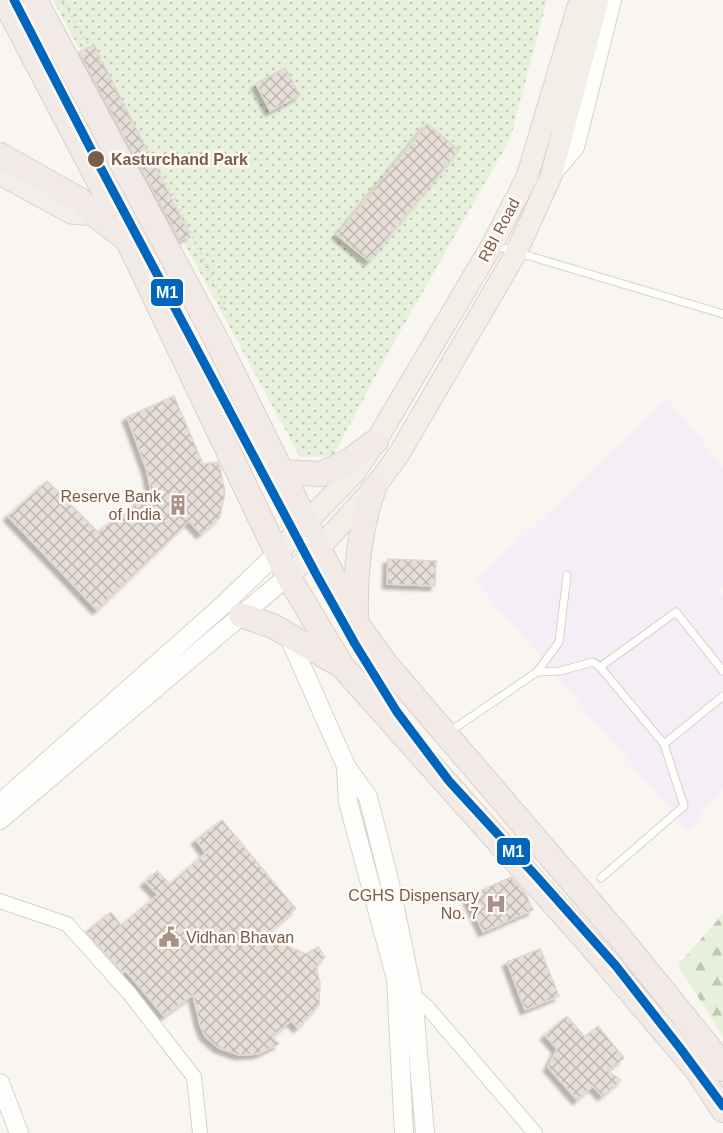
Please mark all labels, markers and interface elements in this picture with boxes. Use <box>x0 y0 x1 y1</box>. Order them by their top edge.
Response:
marker: Kasturchand Park <box>86 149 106 169</box>
place label: Kasturchand Park <box>111 151 248 168</box>
street label: RBI Road <box>475 195 523 265</box>
line badge: M1 <box>150 278 184 307</box>
text: M1 <box>156 284 178 301</box>
place label: Reserve Bank of India <box>61 488 162 523</box>
building icon: Reserve Bank of India <box>166 493 190 517</box>
line badge: M1 <box>496 837 531 866</box>
text: M1 <box>502 843 524 860</box>
place label: CGHS Dispensary No. 7 <box>348 887 479 922</box>
hospital icon: CGHS Dispensary No. 7 <box>484 892 508 916</box>
public building icon: Vidhan Bhavan <box>157 925 181 949</box>
place label: Vidhan Bhavan <box>186 929 294 946</box>

